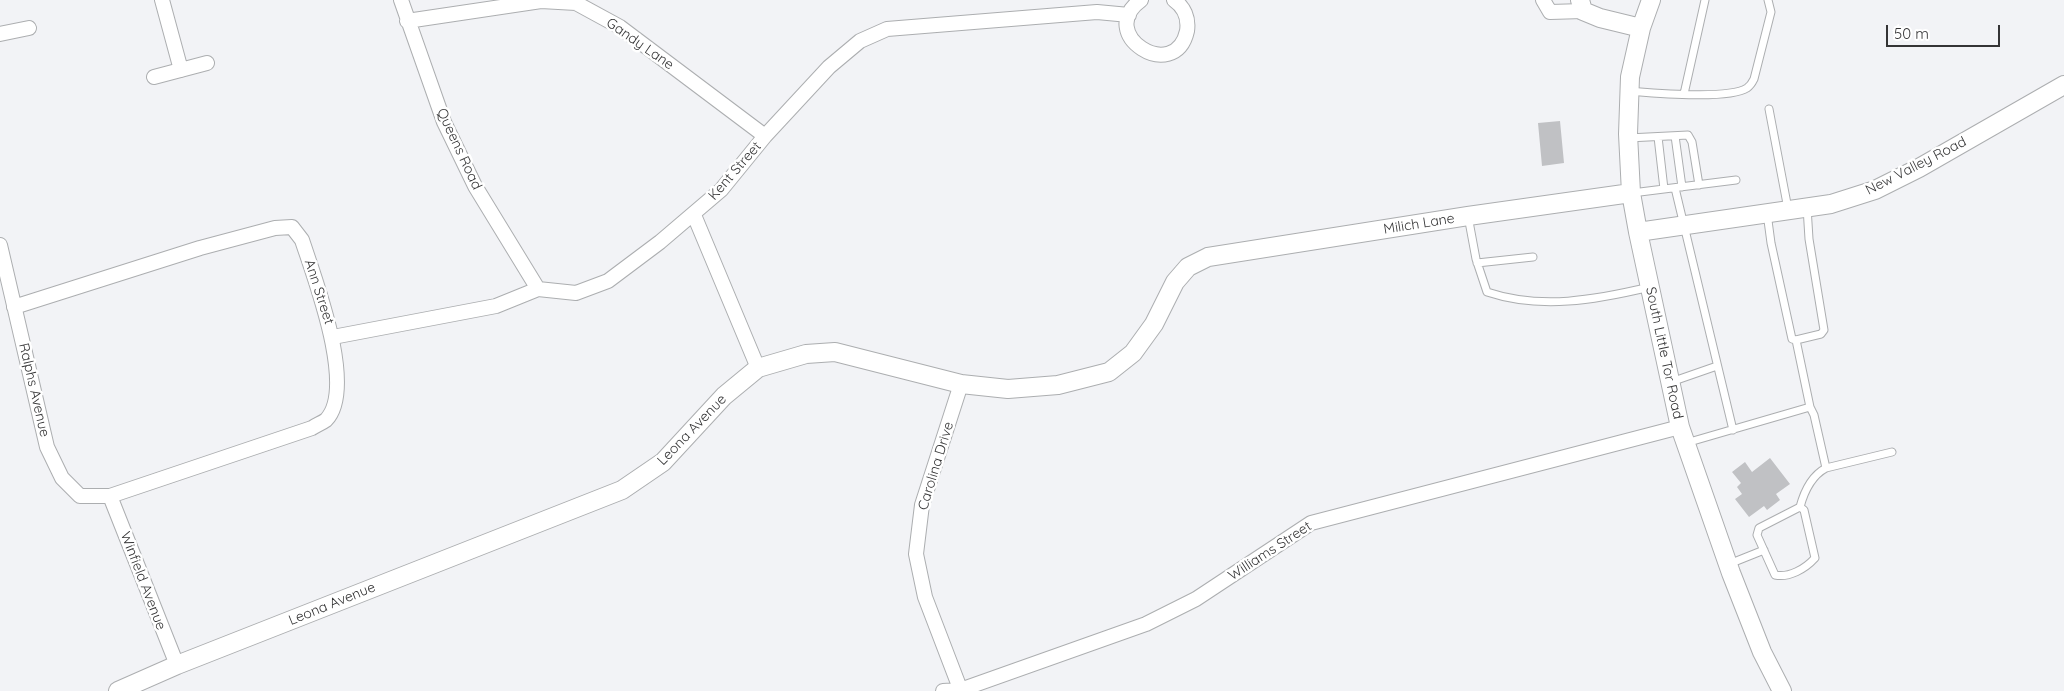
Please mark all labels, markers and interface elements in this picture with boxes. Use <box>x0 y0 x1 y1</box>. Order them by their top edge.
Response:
street label: Gandy Lane <box>603 15 677 73</box>
scale bar <box>1889 15 2003 47</box>
text: 50 m <box>1894 24 1929 43</box>
street label: Queens Road <box>433 106 485 192</box>
street label: New Valley Road <box>1863 133 1969 199</box>
street label: Kent Street <box>705 138 765 204</box>
street label: Milich Lane <box>1382 210 1456 238</box>
street label: Ann Street <box>301 257 337 327</box>
street label: South Little Tor Road <box>1642 285 1686 421</box>
street label: Ralphs Avenue <box>15 341 53 439</box>
street label: Leona Avenue <box>654 391 730 469</box>
street label: Carolina Drive <box>915 420 957 512</box>
street label: Williams Street <box>1225 518 1315 584</box>
street label: Winfield Avenue <box>117 530 169 632</box>
street label: Leona Avenue <box>286 579 378 629</box>

